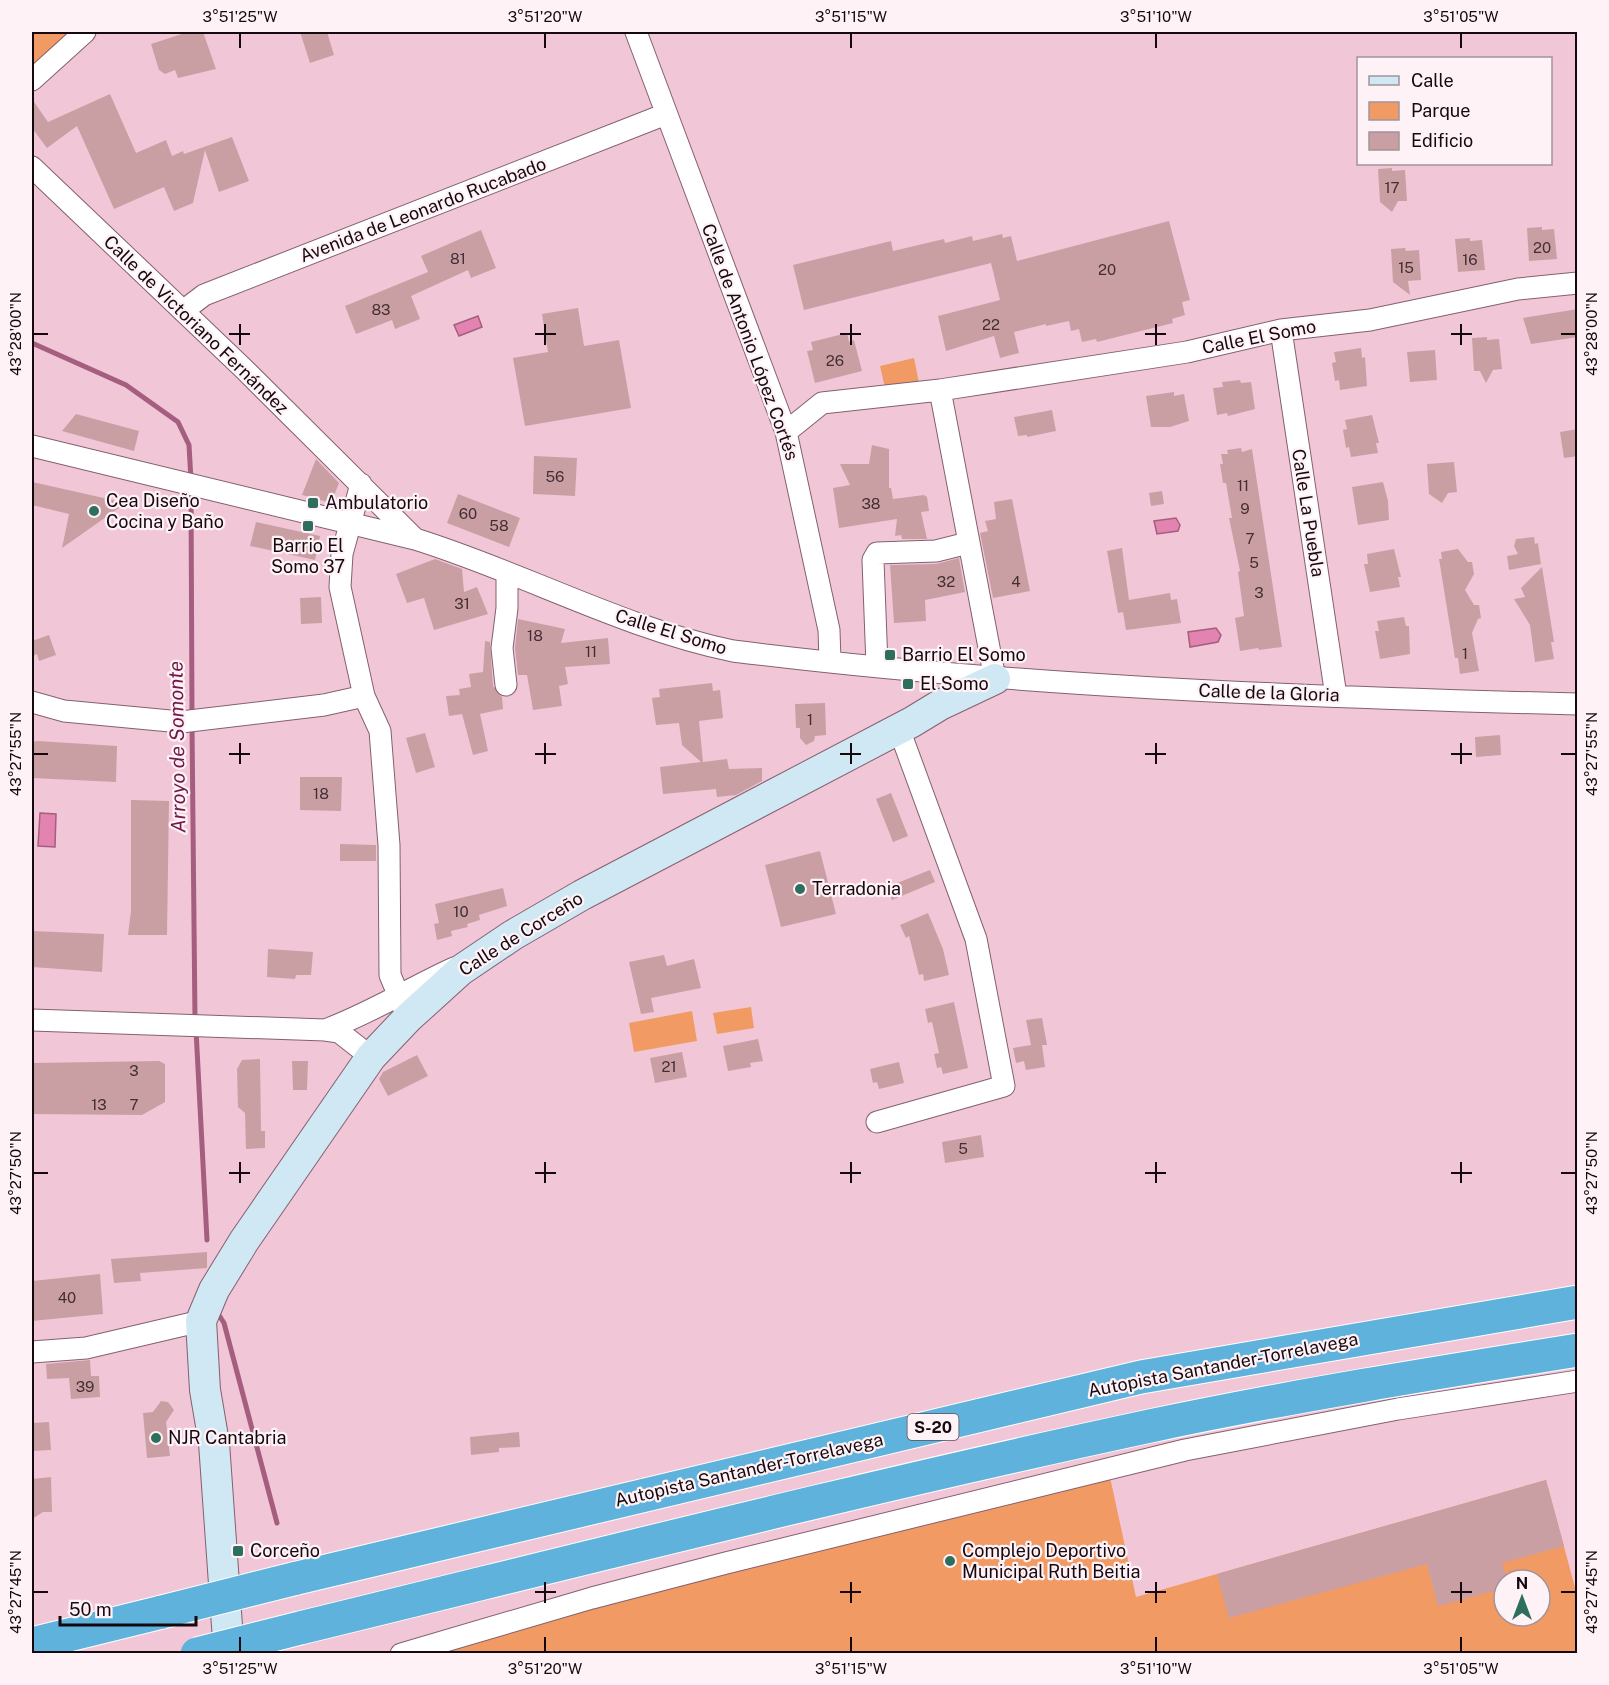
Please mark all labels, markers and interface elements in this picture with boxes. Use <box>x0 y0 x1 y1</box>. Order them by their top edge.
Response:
text: 3°51'25"W <box>202 8 278 25</box>
text: 3°51'20"W <box>508 8 582 25</box>
text: 3°51'15"W <box>815 8 887 25</box>
text: 3°51'10"W <box>1120 8 1192 25</box>
text: 3°51'05"W <box>1423 8 1499 25</box>
legend <box>1357 57 1552 165</box>
text: Calle <box>1411 70 1454 91</box>
text: Parque <box>1411 100 1471 121</box>
text: Edificio <box>1411 130 1473 151</box>
street label: Avenida de Leonardo Rucabado <box>297 153 549 266</box>
house number: 17 <box>1384 179 1400 196</box>
street label: Calle de Antonio López Cortés <box>698 221 803 463</box>
street label: Calle de Victoriano Fernández <box>100 231 293 418</box>
house number: 20 <box>1533 239 1551 256</box>
house number: 81 <box>450 250 466 267</box>
house number: 16 <box>1462 251 1478 268</box>
house number: 15 <box>1398 259 1414 276</box>
house number: 20 <box>1098 261 1116 278</box>
text: 43°28'00"N <box>7 292 24 376</box>
text: 43°28'00"N <box>1583 292 1600 376</box>
house number: 83 <box>371 301 391 318</box>
street label: Calle El Somo <box>1200 315 1318 358</box>
house number: 22 <box>982 316 1000 333</box>
house number: 26 <box>826 352 844 369</box>
street label: Calle La Puebla <box>1288 447 1329 578</box>
house number: 56 <box>546 468 564 485</box>
house number: 11 <box>1237 477 1249 494</box>
place label: Cea Diseño Cocina y Baño <box>106 490 224 532</box>
place label: Ambulatorio <box>325 492 428 513</box>
house number: 38 <box>861 495 881 512</box>
marker: Ambulatorio <box>306 496 320 510</box>
house number: 9 <box>1240 500 1250 517</box>
marker: Cea Diseño Cocina y Baño <box>87 504 101 518</box>
house number: 60 <box>459 505 477 522</box>
house number: 58 <box>489 517 509 534</box>
marker: Barrio El Somo 37 <box>301 519 315 533</box>
house number: 7 <box>1245 530 1255 547</box>
place label: Barrio El Somo 37 <box>271 535 345 577</box>
house number: 5 <box>1249 554 1259 571</box>
house number: 32 <box>937 573 955 590</box>
house number: 4 <box>1011 573 1021 590</box>
house number: 3 <box>1254 584 1264 601</box>
house number: 31 <box>454 595 470 612</box>
street label: Calle El Somo <box>613 605 729 658</box>
house number: 18 <box>527 627 543 644</box>
house number: 11 <box>585 643 597 660</box>
place label: Barrio El Somo <box>902 644 1026 665</box>
house number: 1 <box>1462 645 1468 662</box>
marker: Barrio El Somo <box>883 648 897 662</box>
water label: Arroyo de Somonte <box>163 661 190 833</box>
place label: El Somo <box>920 673 989 694</box>
marker: El Somo <box>901 677 915 691</box>
street label: Calle de la Gloria <box>1198 680 1340 705</box>
house number: 1 <box>807 711 813 728</box>
text: 43°27'55"N <box>7 712 24 796</box>
text: 43°27'55"N <box>1583 712 1600 796</box>
house number: 18 <box>313 785 329 802</box>
place label: Terradonia <box>812 878 901 899</box>
marker: Terradonia <box>793 882 807 896</box>
street label: Calle de Corceño <box>455 887 586 980</box>
house number: 10 <box>453 903 469 920</box>
house number: 21 <box>661 1058 677 1075</box>
house number: 3 <box>129 1062 139 1079</box>
house number: 13 <box>91 1096 107 1113</box>
house number: 7 <box>129 1096 139 1113</box>
text: 43°27'50"N <box>7 1131 24 1215</box>
text: 43°27'50"N <box>1583 1131 1600 1215</box>
house number: 5 <box>958 1140 968 1157</box>
house number: 40 <box>58 1289 76 1306</box>
street label: Autopista Santander-Torrelavega <box>1086 1328 1360 1401</box>
house number: 39 <box>76 1378 94 1395</box>
road number: S-20 <box>908 1414 958 1440</box>
place label: NJR Cantabria <box>168 1427 286 1448</box>
street label: Autopista Santander-Torrelavega <box>613 1428 885 1511</box>
marker: NJR Cantabria <box>149 1431 163 1445</box>
place label: Corceño <box>250 1540 320 1561</box>
place label: Complejo Deportivo Municipal Ruth Beitia <box>962 1540 1140 1582</box>
marker: Corceño <box>231 1544 245 1558</box>
text: 43°27'45"N <box>7 1550 24 1634</box>
text: 43°27'45"N <box>1583 1550 1600 1634</box>
marker: Complejo Deportivo Municipal Ruth Beitia <box>943 1554 957 1568</box>
north arrow <box>1492 1568 1552 1628</box>
text: N <box>1516 1574 1528 1593</box>
scale bar <box>60 1589 196 1627</box>
text: 50 m <box>69 1599 112 1620</box>
text: 3°51'25"W <box>202 1660 278 1677</box>
text: 3°51'20"W <box>508 1660 582 1677</box>
text: 3°51'15"W <box>815 1660 887 1677</box>
text: 3°51'10"W <box>1120 1660 1192 1677</box>
text: 3°51'05"W <box>1423 1660 1499 1677</box>

